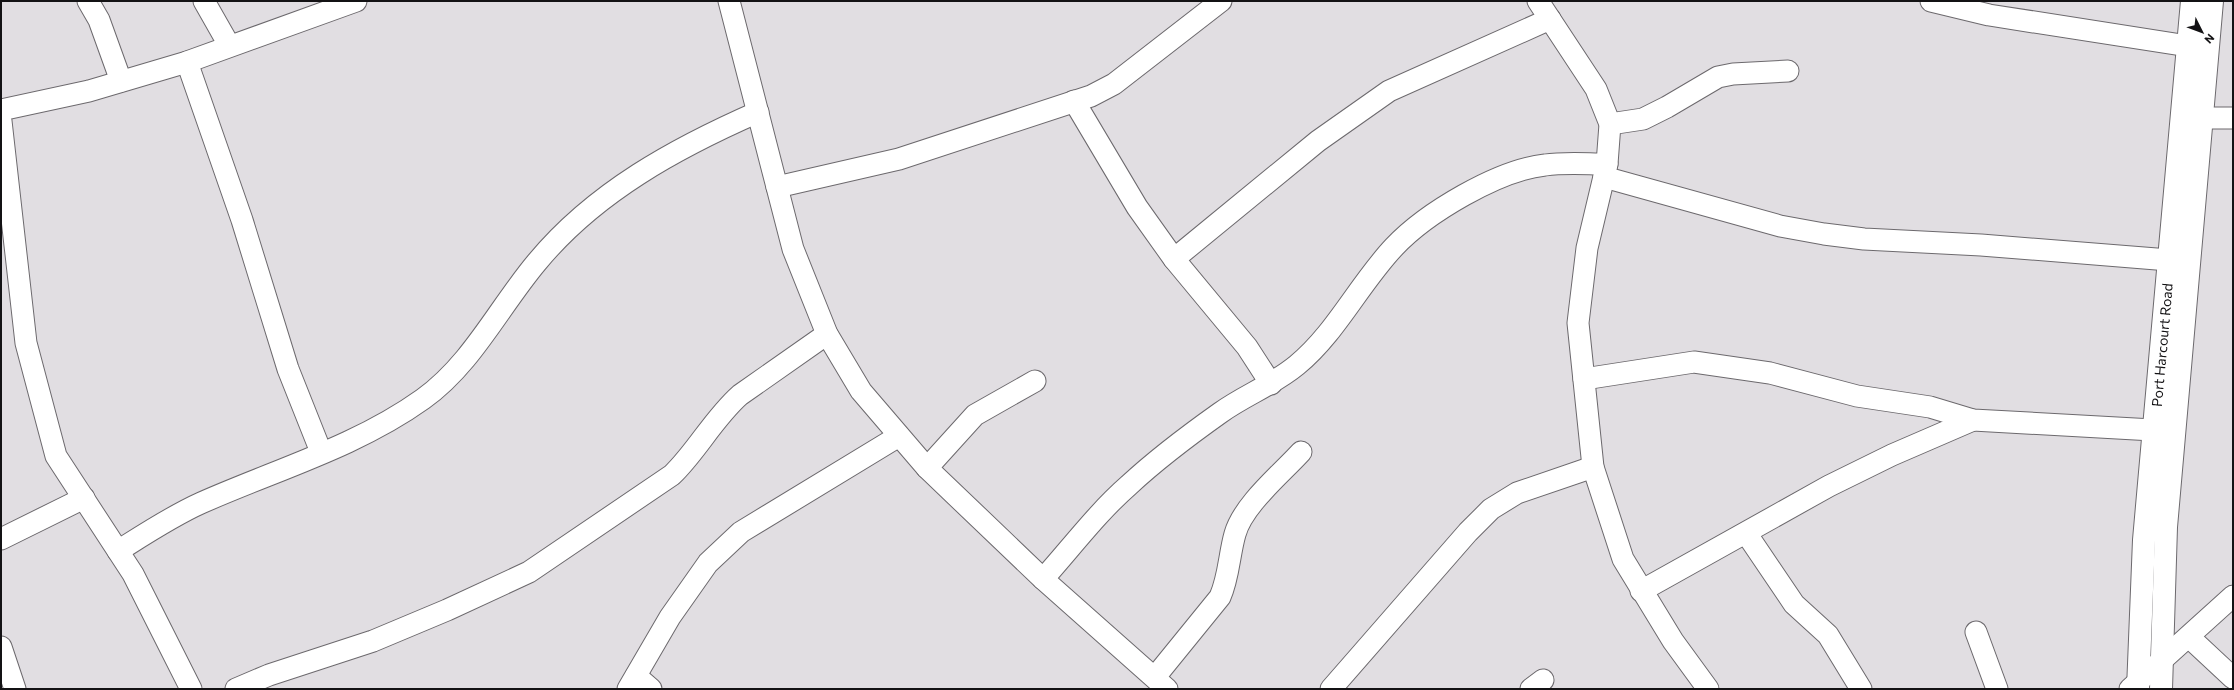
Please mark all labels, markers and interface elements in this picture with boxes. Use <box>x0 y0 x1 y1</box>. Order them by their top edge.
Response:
north arrow <box>2182 12 2222 52</box>
text: N <box>2202 32 2217 46</box>
street label: Port Harcourt Road <box>2147 282 2175 407</box>

